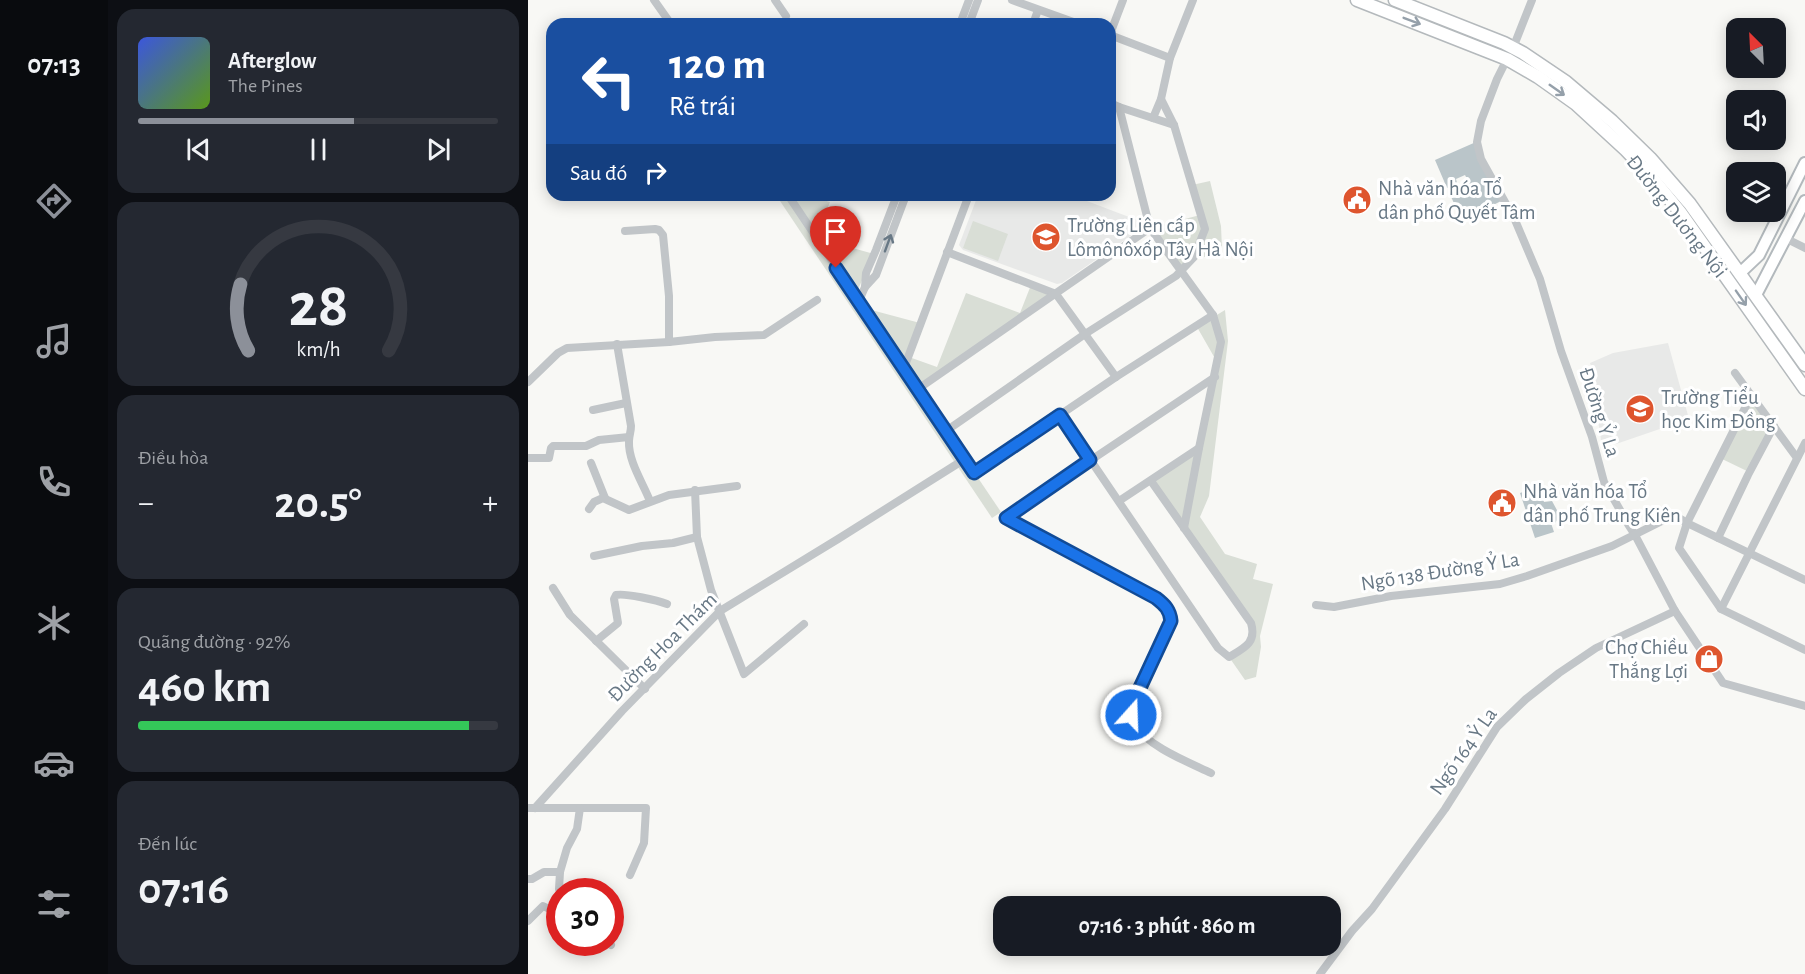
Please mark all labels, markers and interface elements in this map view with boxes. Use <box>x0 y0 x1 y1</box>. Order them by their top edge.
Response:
one-way arrow <box>1402 16 1421 27</box>
north arrow <box>1726 18 1786 78</box>
map controls <box>1726 18 1786 222</box>
icon: left <box>570 42 648 120</box>
text: 120 m <box>669 44 766 86</box>
text: Afterglow <box>228 50 316 72</box>
text: 07:13 <box>27 51 81 78</box>
text: The Pines <box>228 76 303 96</box>
one-way arrow <box>1548 84 1564 96</box>
button: sound <box>1726 90 1786 150</box>
text: Rẽ trái <box>669 93 736 120</box>
icon: previous <box>182 133 215 166</box>
icon: pause <box>302 133 335 166</box>
icon: next <box>422 133 455 166</box>
street label: Đường Dương Nội <box>1622 151 1731 282</box>
icon: right <box>639 156 672 189</box>
text: Sau đó <box>570 162 627 184</box>
button: layers <box>1726 162 1786 222</box>
place label: Nhà văn hóa Tổ dân phố Quyết Tâm <box>1378 177 1536 223</box>
icon: directions <box>33 180 75 222</box>
public building icon: Nhà văn hóa Tổ dân phố Quyết Tâm <box>1341 184 1373 216</box>
pin <box>810 206 861 268</box>
icon: arrive <box>819 215 852 248</box>
place label: Trường Liên cấp Lômônôxốp Tây Hà Nội <box>1067 215 1254 260</box>
school or university icon: Trường Liên cấp Lômônôxốp Tây Hà Nội <box>1030 221 1062 253</box>
one-way arrow <box>883 234 894 253</box>
text: 28 <box>288 275 348 337</box>
one-way arrow <box>1735 289 1747 305</box>
icon: music <box>33 320 75 362</box>
text: km/h <box>296 339 340 360</box>
street label: Đường Ỷ La <box>1575 364 1626 460</box>
place label: Trường Tiểu học Kim Đồng <box>1661 386 1777 432</box>
school or university icon: Trường Tiểu học Kim Đồng <box>1624 393 1656 425</box>
text: Điều hòa <box>138 448 208 468</box>
icon: phone <box>33 461 75 503</box>
place label: Nhà văn hóa Tổ dân phố Trung Kiên <box>1523 480 1681 526</box>
text: 20.5° <box>274 481 362 526</box>
text: − <box>138 487 154 520</box>
text: + <box>482 487 498 520</box>
public building icon: Nhà văn hóa Tổ dân phố Trung Kiên <box>1486 487 1518 519</box>
street label: Ngõ 138 Đường Ỷ La <box>1359 547 1521 594</box>
street label: Đường Hoa Thám <box>604 589 721 706</box>
icon: climate <box>33 602 75 644</box>
text: Quãng đường · 92% <box>138 632 291 652</box>
place label: Chợ Chiều Thắng Lợi <box>1605 637 1688 682</box>
shop icon: Chợ Chiều Thắng Lợi <box>1693 643 1725 675</box>
text: 460 km <box>138 665 271 710</box>
position arrow <box>1099 683 1163 747</box>
street label: Ngõ 164 Ỷ La <box>1424 702 1501 799</box>
icon: car <box>33 742 75 784</box>
text: Đến lúc <box>138 834 197 854</box>
text: 07:16 <box>138 867 229 912</box>
speed limit sign: 30 <box>546 878 624 956</box>
icon: filters <box>33 883 75 925</box>
text: 07:16 · 3 phút · 860 m <box>1079 915 1255 937</box>

